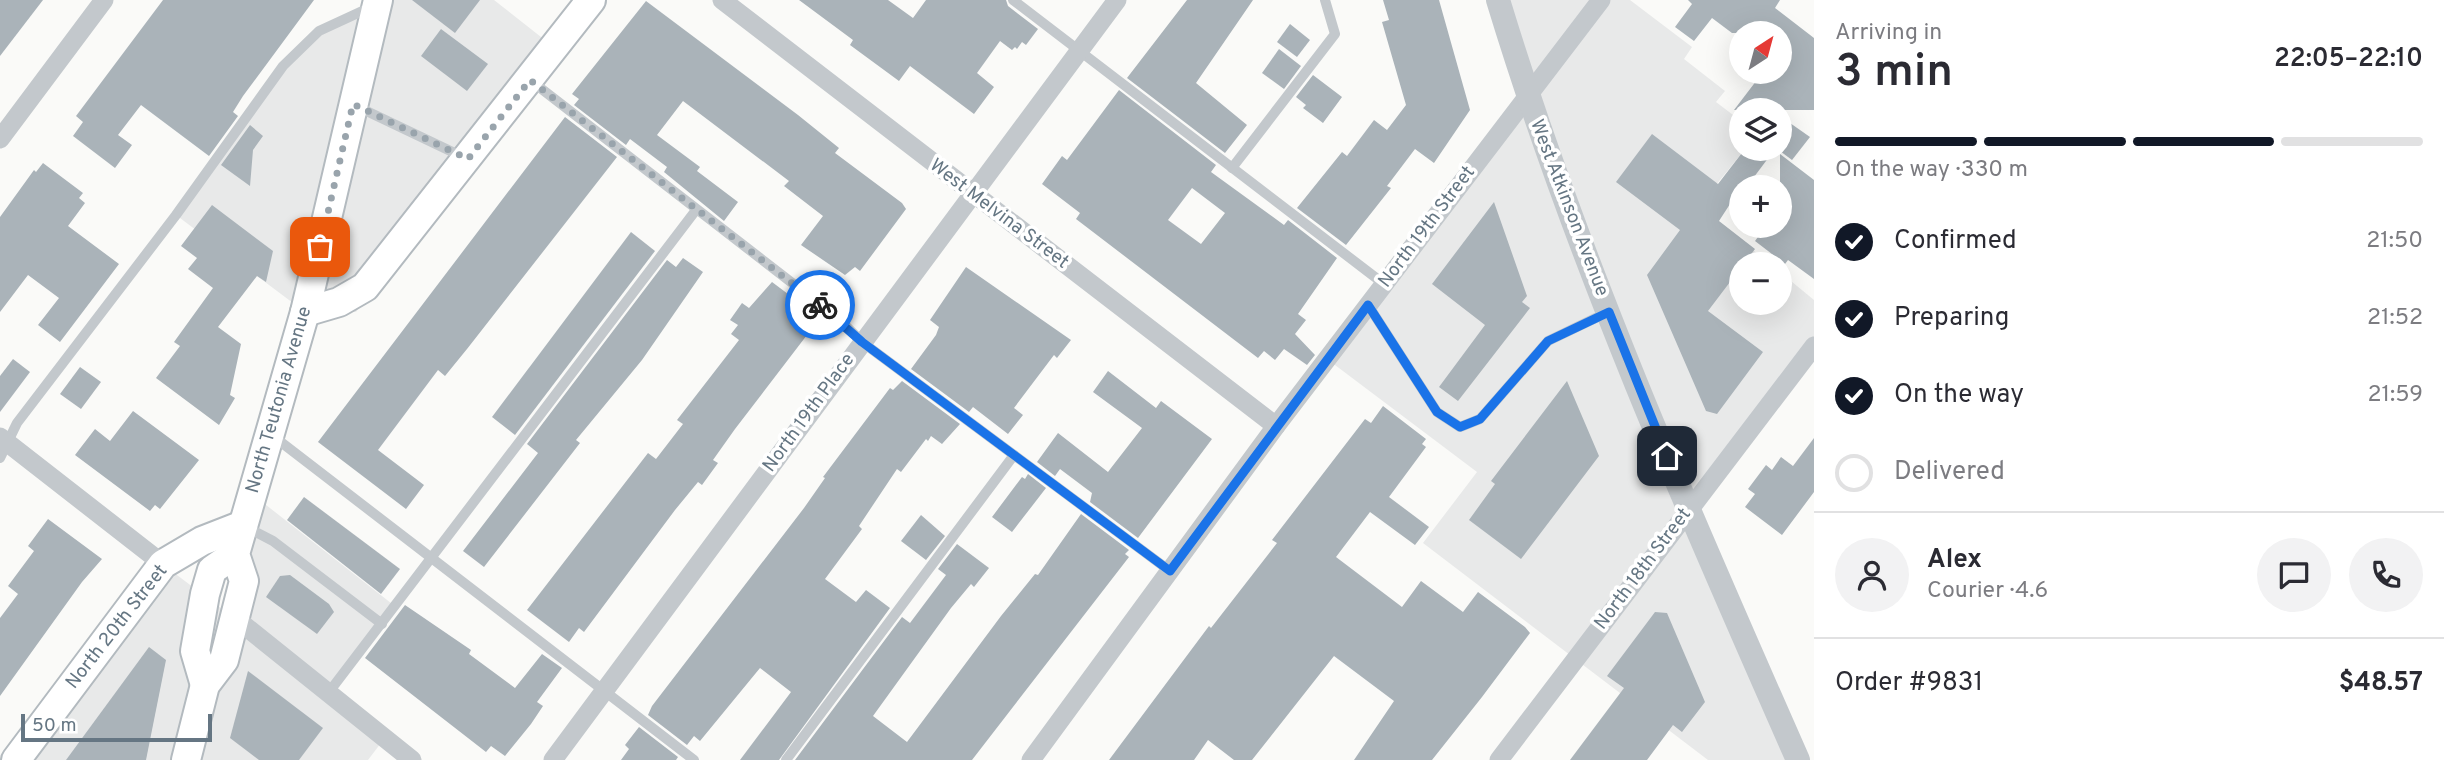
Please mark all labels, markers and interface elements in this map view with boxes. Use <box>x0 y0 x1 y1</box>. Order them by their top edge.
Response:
text: Arriving in <box>1835 19 1942 48</box>
north arrow <box>1729 21 1792 84</box>
map controls <box>1729 21 1792 315</box>
text: 22:05–22:10 <box>2274 43 2423 76</box>
text: 3 min <box>1835 44 1953 103</box>
button: layers <box>1729 98 1792 161</box>
street label: West Atkinson Avenue <box>1524 116 1614 300</box>
street label: West Melvina Street <box>924 154 1074 274</box>
text: On the way · 330 m <box>1835 156 2028 185</box>
street label: North 19th Street <box>1373 161 1481 293</box>
button: + <box>1729 175 1792 238</box>
pin <box>290 217 350 277</box>
icon: check <box>1835 223 1873 261</box>
text: Confirmed <box>1894 225 2017 258</box>
text: 21:50 <box>2366 227 2423 256</box>
icon: bag <box>301 228 339 266</box>
button: − <box>1729 252 1792 315</box>
courier <box>785 270 855 340</box>
icon: bike <box>801 286 839 324</box>
icon: check <box>1835 300 1873 338</box>
text: Preparing <box>1894 302 2009 335</box>
street label: North Teutonia Avenue <box>241 304 317 496</box>
text: 21:52 <box>2367 304 2423 333</box>
street label: North 19th Place <box>758 349 860 477</box>
icon: check <box>1835 377 1873 415</box>
text: On the way <box>1894 379 2024 412</box>
text: 21:59 <box>2367 381 2423 410</box>
pin <box>1637 426 1697 486</box>
icon: home <box>1648 437 1686 475</box>
text: Delivered <box>1894 456 2005 489</box>
street label: North 18th Street <box>1589 503 1697 635</box>
button: person <box>1835 538 1909 612</box>
button: chat <box>2257 538 2331 612</box>
button: phone <box>2349 538 2423 612</box>
text: Alex <box>1927 544 1982 577</box>
street label: North 20th Street <box>61 560 173 694</box>
text: Courier · 4.6 <box>1927 577 2048 606</box>
text: Order #9831 <box>1835 667 1983 700</box>
text: $48.57 <box>2339 667 2423 700</box>
scale bar <box>21 711 212 743</box>
text: 50 m <box>32 714 77 738</box>

